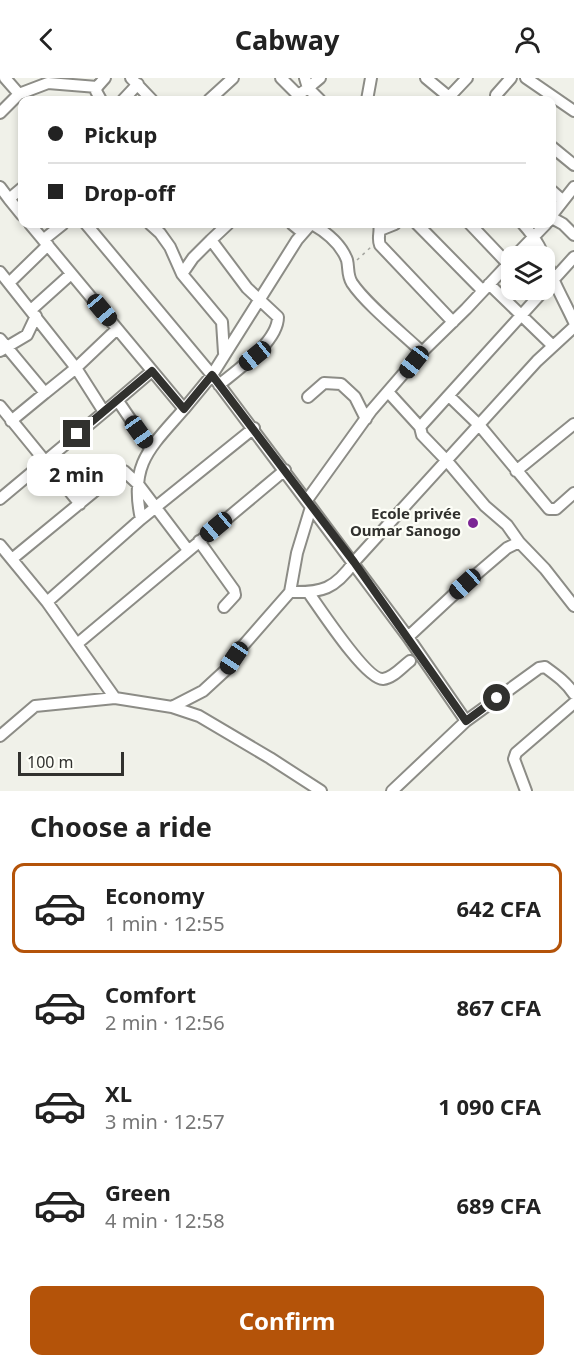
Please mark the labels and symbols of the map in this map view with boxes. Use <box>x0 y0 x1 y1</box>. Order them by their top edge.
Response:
car <box>84 290 120 330</box>
car <box>235 338 275 374</box>
car <box>396 342 432 382</box>
car <box>121 412 157 452</box>
route end <box>63 420 90 447</box>
callout: 2 min <box>28 455 127 497</box>
place label: Ecole privée Oumar Sanogo <box>350 503 461 540</box>
car <box>196 509 236 545</box>
marker: Ecole privée Oumar Sanogo <box>466 516 480 530</box>
car <box>446 565 484 603</box>
car <box>216 638 252 678</box>
route start <box>483 684 510 711</box>
scale bar <box>18 749 124 776</box>

